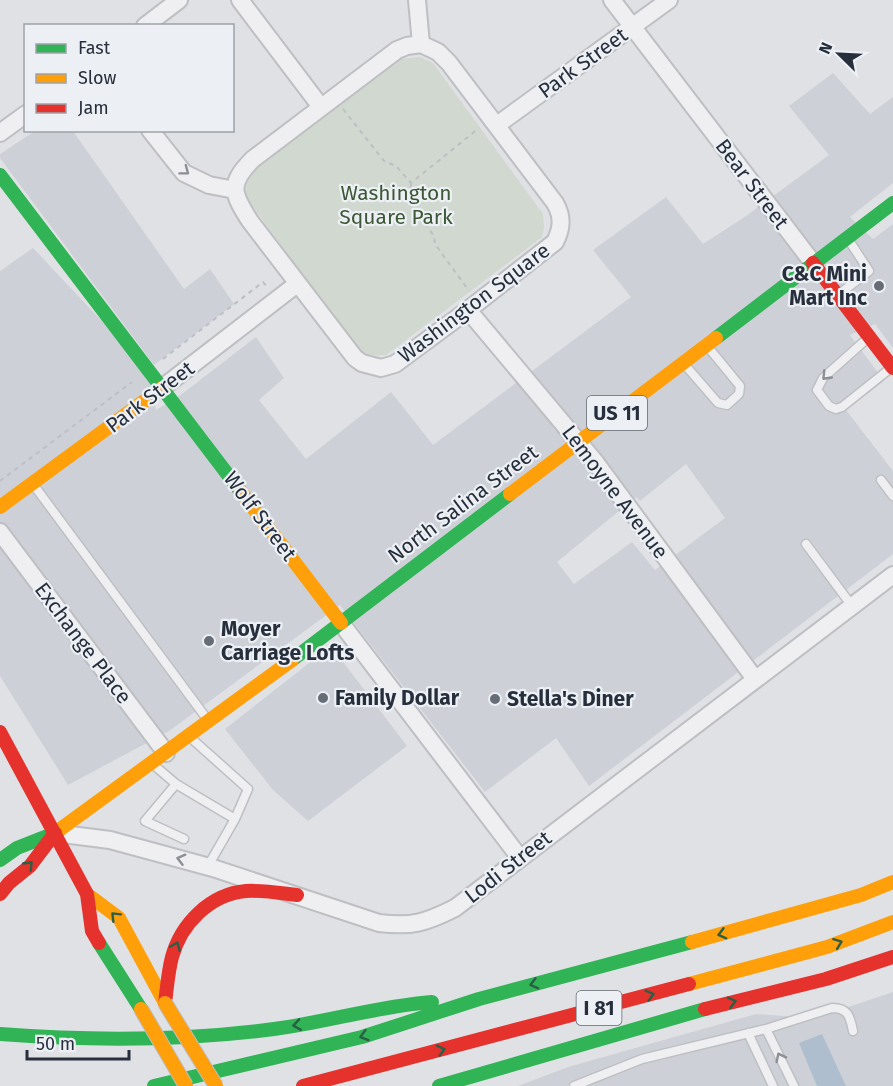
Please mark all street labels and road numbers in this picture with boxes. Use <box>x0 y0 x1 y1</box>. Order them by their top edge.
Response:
street label: Park Street <box>533 22 633 104</box>
street label: Bear Street <box>710 134 795 235</box>
street label: Washington Square <box>393 237 555 369</box>
street label: Park Street <box>101 355 200 439</box>
road number: US 11 <box>587 396 647 430</box>
street label: Lemoyne Avenue <box>556 420 674 564</box>
street label: North Salina Street <box>383 439 543 569</box>
street label: Wolf Street <box>218 466 302 566</box>
street label: Exchange Place <box>29 577 137 709</box>
street label: Lodi Street <box>459 825 557 909</box>
road number: I 81 <box>576 991 622 1025</box>

